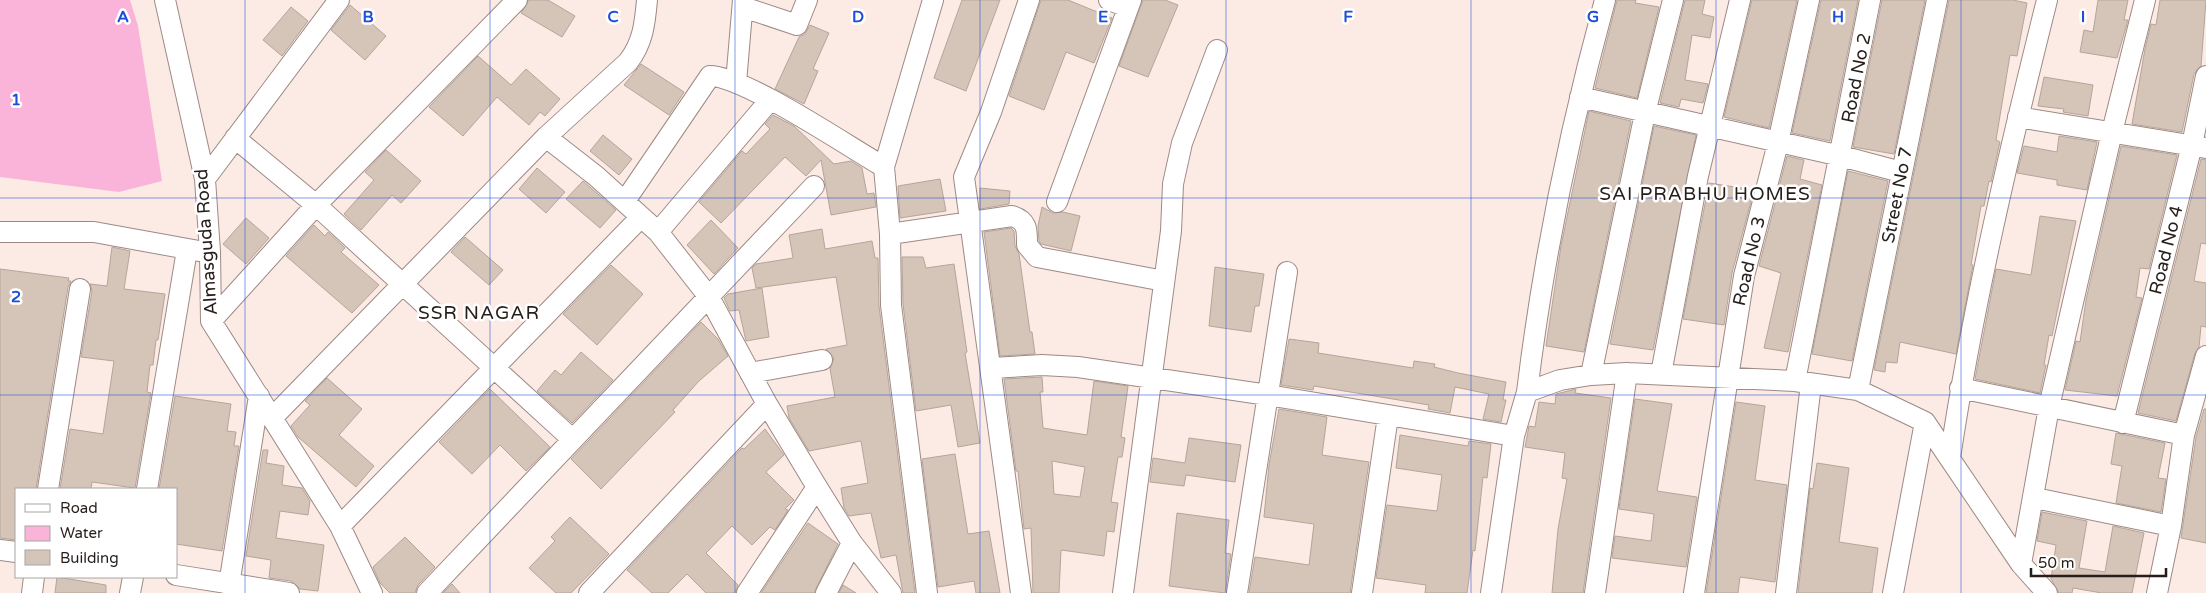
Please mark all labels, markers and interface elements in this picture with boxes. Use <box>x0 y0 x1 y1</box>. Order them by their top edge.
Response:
text: A <box>117 7 129 27</box>
text: B <box>362 7 374 27</box>
text: C <box>607 7 619 27</box>
text: D <box>852 7 864 27</box>
text: E <box>1098 7 1108 27</box>
text: F <box>1343 7 1353 27</box>
text: G <box>1587 7 1599 27</box>
text: H <box>1832 7 1844 27</box>
text: I <box>2081 7 2085 27</box>
street label: Road No 2 <box>1837 31 1875 125</box>
text: 1 <box>11 90 21 110</box>
street label: Street No 7 <box>1877 145 1917 245</box>
street label: Almasguda Road <box>190 168 222 316</box>
district label: SAI PRABHU HOMES <box>1599 183 1811 205</box>
street label: Road No 4 <box>2144 203 2188 297</box>
street label: Road No 3 <box>1728 214 1770 308</box>
text: 2 <box>11 287 21 307</box>
district label: SSR NAGAR <box>418 302 540 324</box>
legend <box>15 488 178 578</box>
text: Road <box>60 499 98 517</box>
text: Water <box>60 524 103 542</box>
scale bar <box>2031 546 2166 578</box>
text: Building <box>60 549 119 567</box>
text: 50 m <box>2038 554 2075 572</box>

